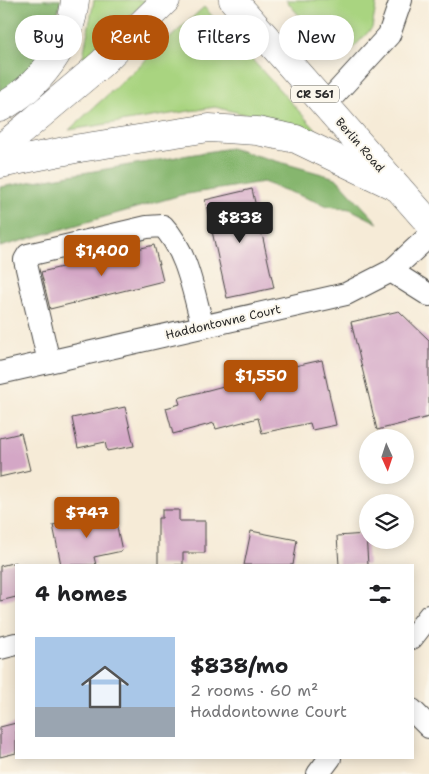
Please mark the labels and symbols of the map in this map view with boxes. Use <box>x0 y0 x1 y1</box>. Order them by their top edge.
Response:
road number: CR 561 <box>291 86 339 102</box>
street label: Berlin Road <box>332 114 388 176</box>
pin: $838 <box>210 202 270 244</box>
pin: $1,400 <box>61 234 143 277</box>
street label: Haddontowne Court <box>164 301 282 343</box>
pin: $1,550 <box>220 360 302 402</box>
north arrow <box>359 429 414 484</box>
pin: $747 <box>57 496 117 539</box>

